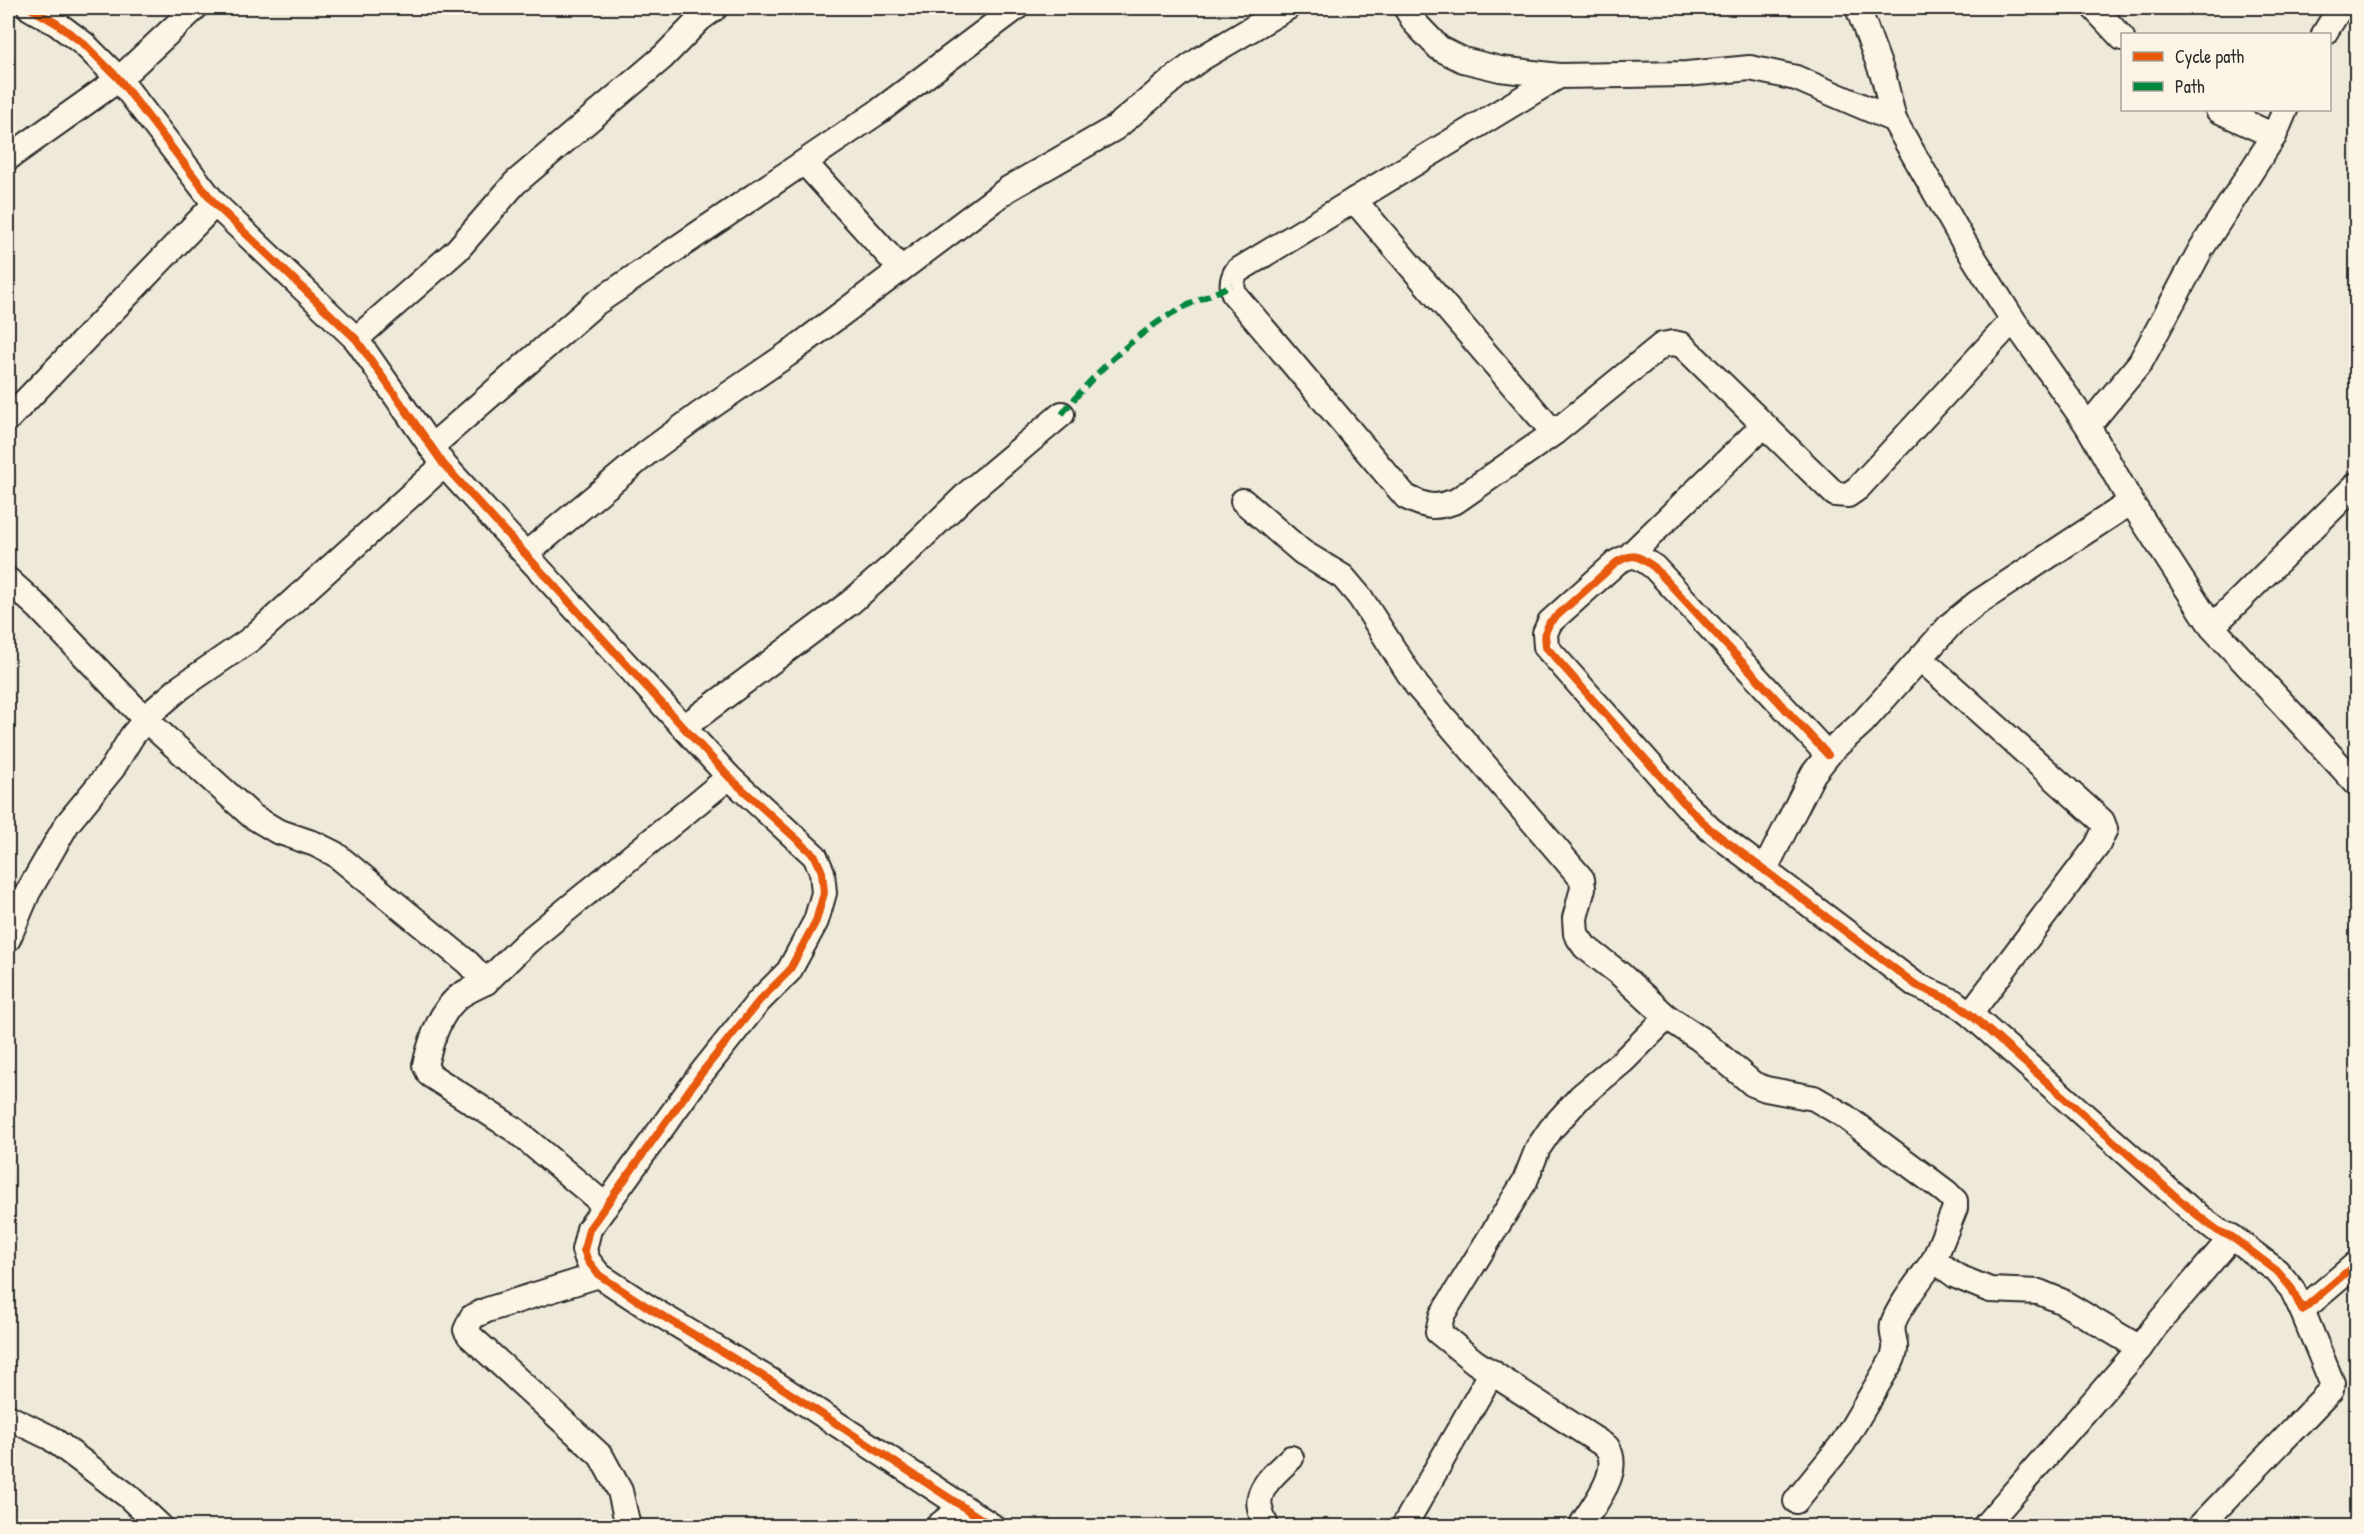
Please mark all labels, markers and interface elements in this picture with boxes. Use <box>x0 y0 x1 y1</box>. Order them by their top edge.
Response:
legend <box>2121 33 2331 111</box>
text: Cycle path <box>2175 44 2245 69</box>
text: Path <box>2175 74 2205 99</box>

